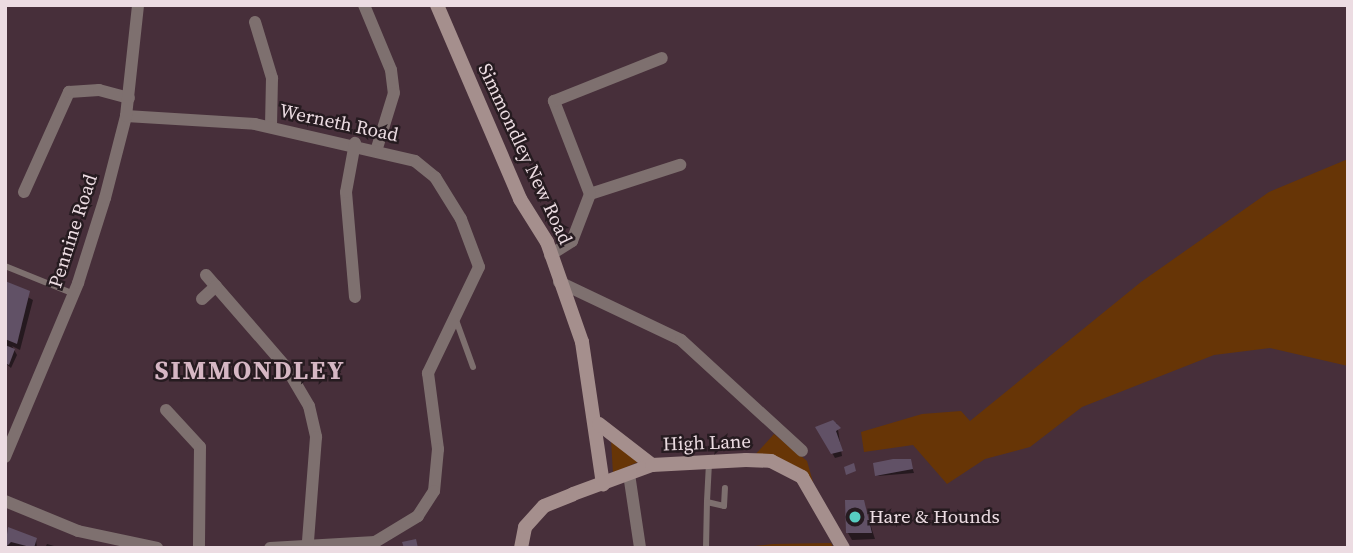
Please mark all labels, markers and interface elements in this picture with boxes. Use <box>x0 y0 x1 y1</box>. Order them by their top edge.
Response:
street label: Simmondley New Road <box>473 60 577 248</box>
street label: Werneth Road <box>277 99 401 147</box>
street label: Pennine Road <box>44 171 102 291</box>
district label: SIMMONDLEY <box>156 355 344 387</box>
street label: High Lane <box>663 430 751 456</box>
place label: Hare & Hounds <box>869 506 1000 528</box>
marker: Hare & Hounds <box>847 509 863 525</box>

